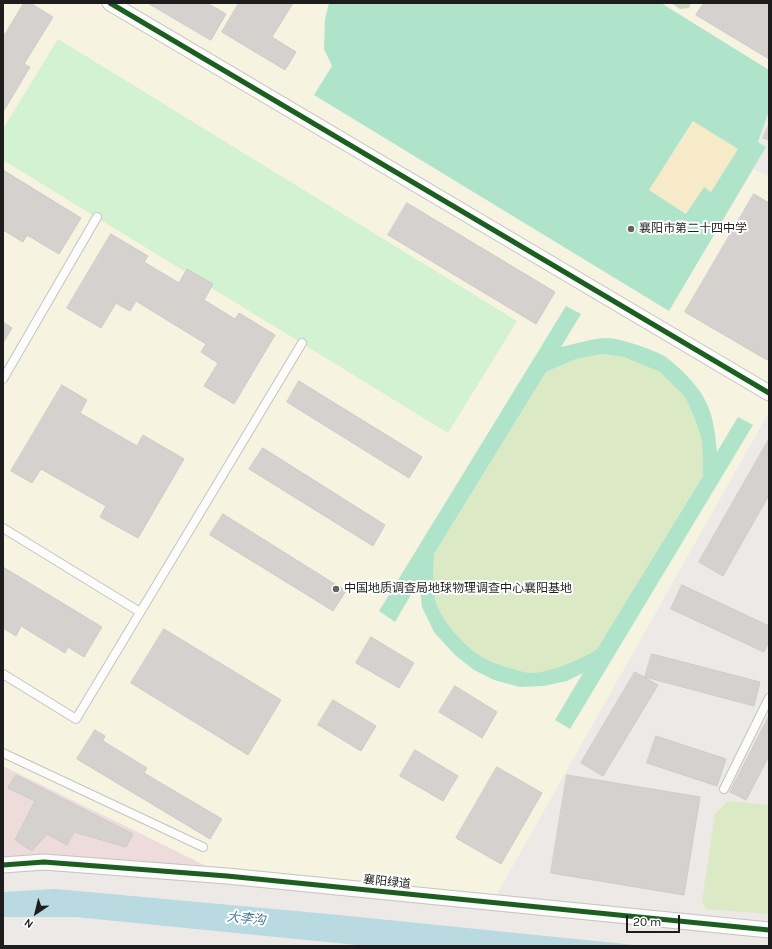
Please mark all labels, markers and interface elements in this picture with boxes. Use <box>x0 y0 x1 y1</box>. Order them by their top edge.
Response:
place label: 襄阳市第二十四中学 <box>639 222 747 236</box>
marker: 襄阳市第二十四中学 <box>626 224 636 234</box>
place label: 中国地质调查局地球物理调查中心襄阳基地 <box>344 582 572 596</box>
marker: 中国地质调查局地球物理调查中心襄阳基地 <box>331 584 341 594</box>
street label: 襄阳绿道 <box>362 872 412 892</box>
north arrow <box>16 893 56 933</box>
scale bar <box>628 907 682 933</box>
water label: 大李沟 <box>226 909 266 929</box>
text: 20 m <box>633 915 661 929</box>
text: N <box>22 916 36 931</box>

